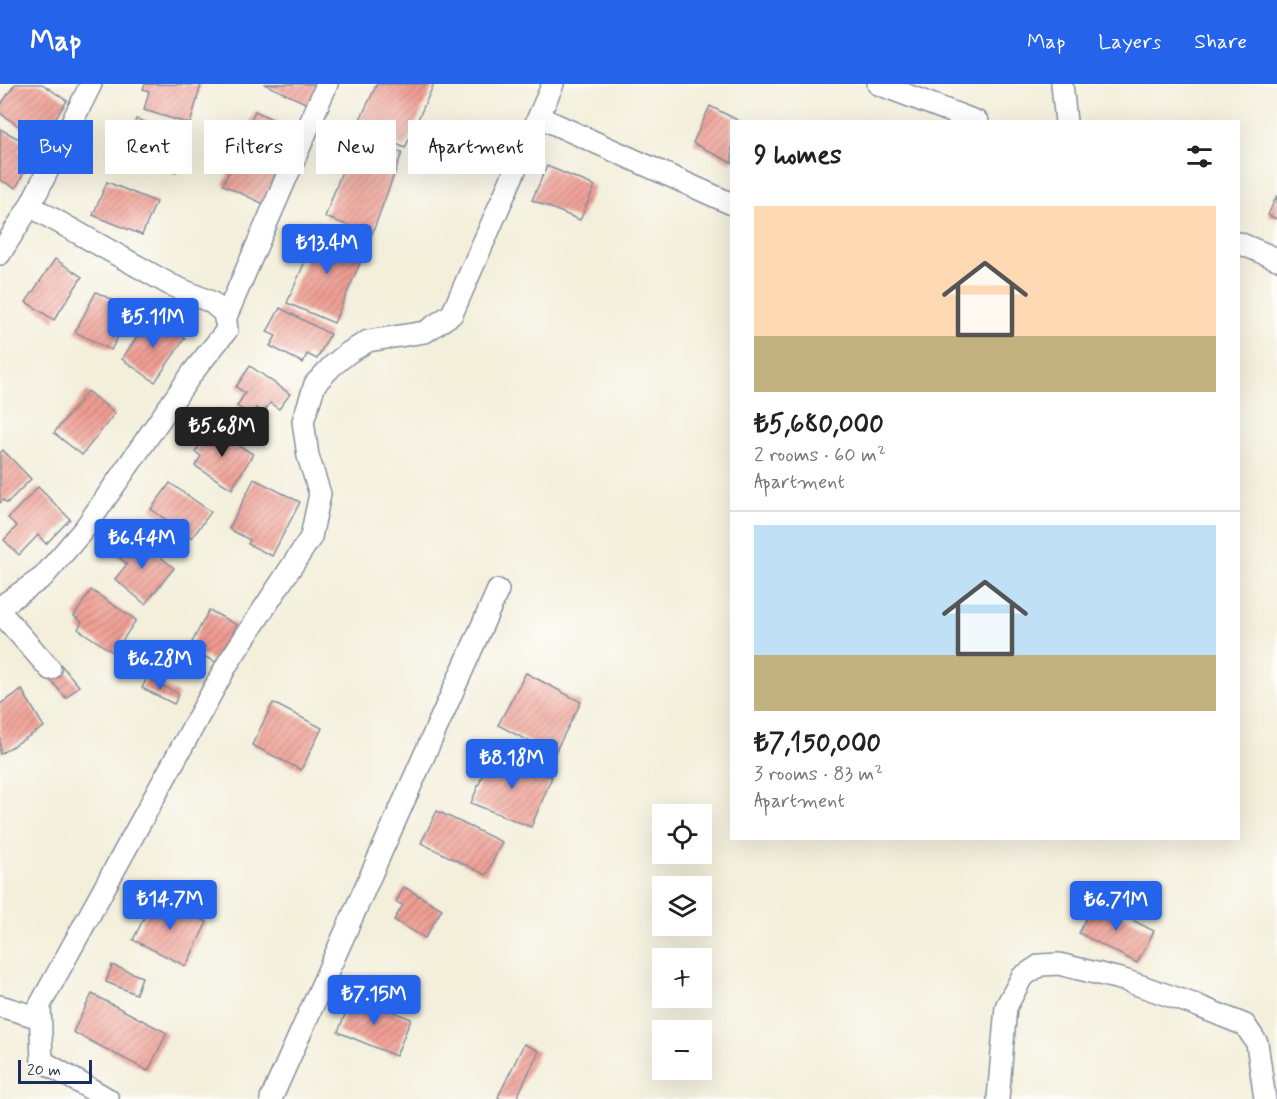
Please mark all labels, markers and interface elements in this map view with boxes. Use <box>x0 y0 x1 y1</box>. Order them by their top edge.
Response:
text: Map <box>30 24 81 61</box>
text: Map <box>1027 28 1065 56</box>
text: Layers <box>1098 28 1161 56</box>
text: Share <box>1194 28 1247 56</box>
chip: Buy <box>18 120 93 174</box>
chip: Rent <box>105 120 192 174</box>
chip: Filters <box>204 120 304 174</box>
chip: New <box>316 120 396 174</box>
chip: Apartment <box>408 120 545 174</box>
text: 9 homes <box>754 139 842 173</box>
icon: filters <box>1183 140 1216 173</box>
pin: ₺13.4M <box>278 224 376 275</box>
text: ₺13.4M <box>296 230 358 257</box>
icon: home <box>931 245 1039 353</box>
pin: ₺5.11M <box>104 298 202 349</box>
text: ₺5.11M <box>122 304 184 331</box>
pin: ₺5.68M <box>173 407 271 458</box>
text: ₺5,680,000 <box>754 408 884 442</box>
text: ₺5.68M <box>189 413 255 440</box>
text: 2 rooms · 60 m² <box>754 442 886 469</box>
text: Apartment <box>754 469 845 496</box>
pin: ₺6.44M <box>93 519 191 570</box>
text: ₺6.44M <box>108 525 176 552</box>
icon: home <box>931 564 1039 672</box>
pin: ₺6.28M <box>111 640 209 691</box>
text: ₺6.28M <box>128 646 192 673</box>
text: ₺7,150,000 <box>754 727 881 761</box>
pin: ₺8.18M <box>463 739 561 790</box>
text: ₺8.18M <box>480 745 544 772</box>
text: 3 rooms · 83 m² <box>754 761 883 788</box>
text: Apartment <box>754 788 845 815</box>
map controls <box>652 804 712 1080</box>
button: locate <box>652 804 712 864</box>
button: layers <box>652 876 712 936</box>
pin: ₺14.7M <box>121 880 219 931</box>
pin: ₺6.71M <box>1067 881 1165 932</box>
text: ₺14.7M <box>137 886 203 913</box>
text: ₺6.71M <box>1084 887 1148 914</box>
button: + <box>652 948 712 1008</box>
pin: ₺7.15M <box>325 975 423 1026</box>
text: ₺7.15M <box>342 981 406 1008</box>
button: − <box>652 1020 712 1080</box>
scale bar <box>18 1057 92 1084</box>
text: 20 m <box>27 1060 61 1081</box>

